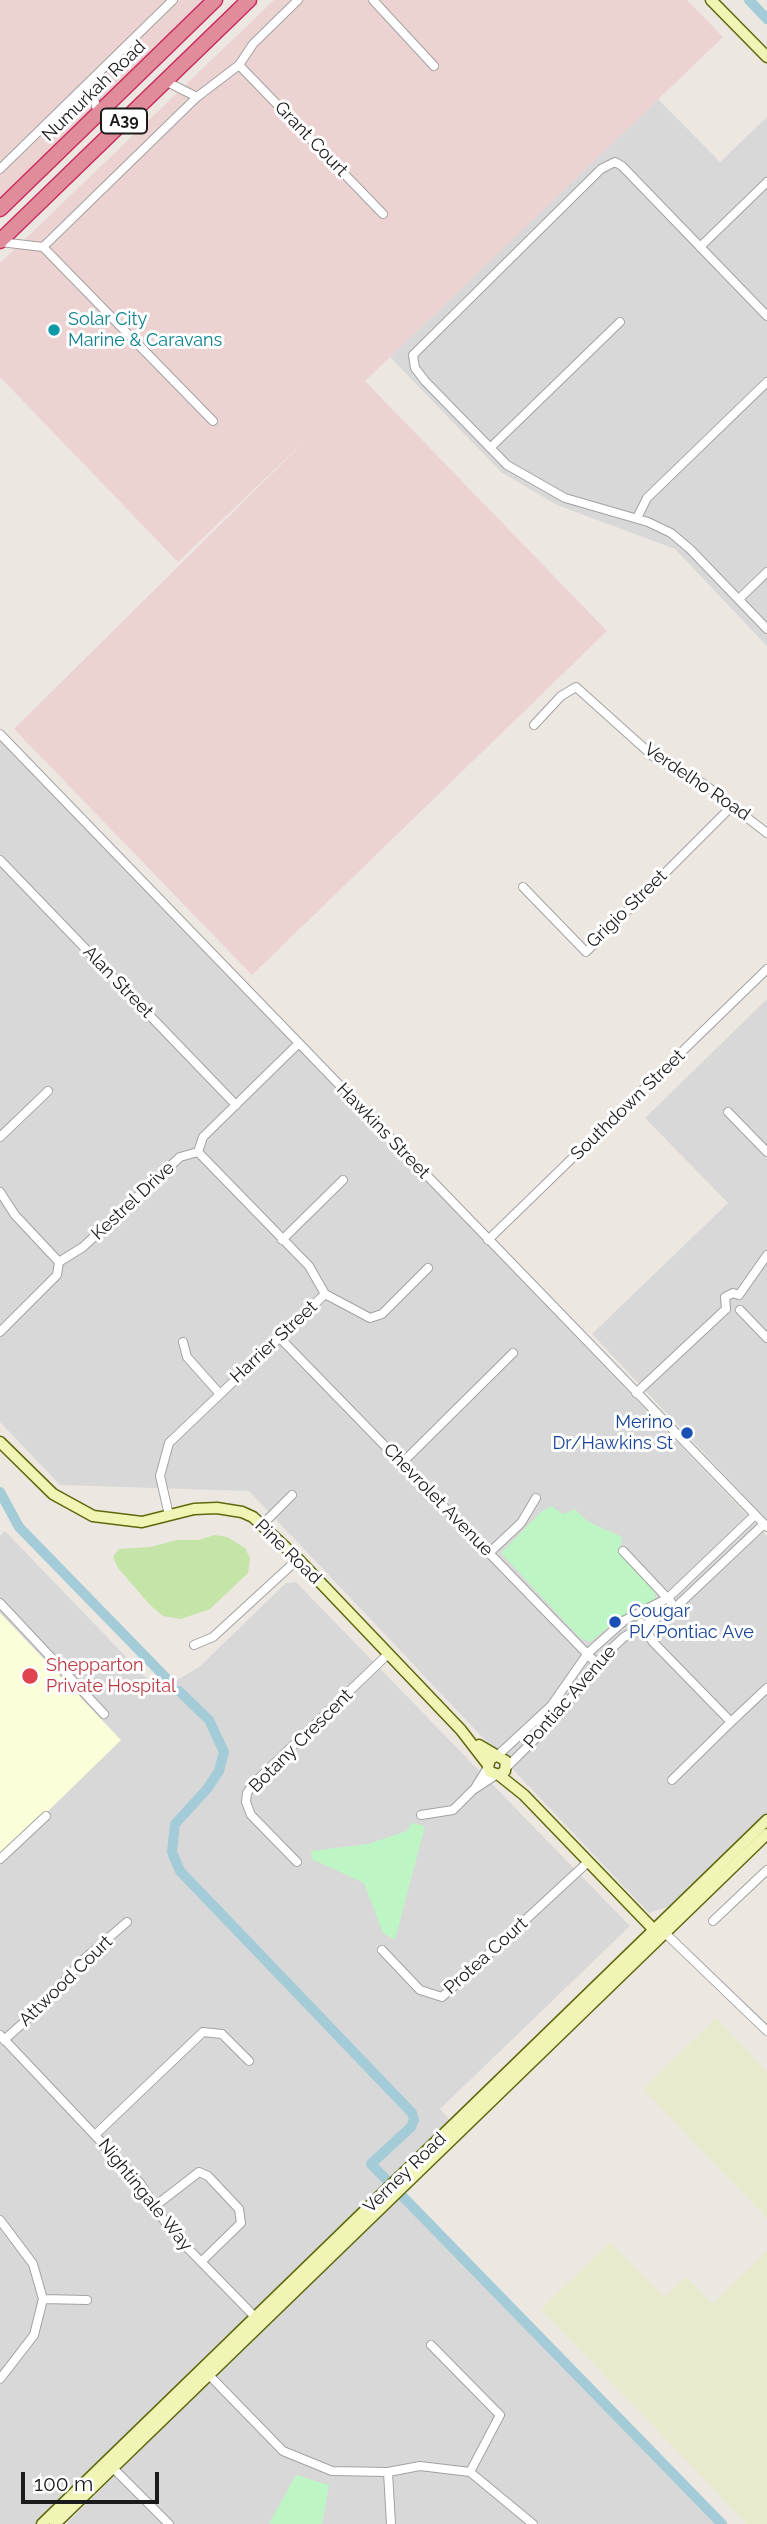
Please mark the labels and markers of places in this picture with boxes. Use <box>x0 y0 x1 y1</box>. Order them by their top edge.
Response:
place label: Solar City Marine & Caravans <box>68 309 222 352</box>
marker: Solar City Marine & Caravans <box>46 322 62 338</box>
place label: Merino Dr/Hawkins St <box>552 1412 673 1454</box>
marker: Merino Dr/Hawkins St <box>679 1425 695 1441</box>
place label: Cougar Pl/Pontiac Ave <box>629 1601 754 1644</box>
marker: Cougar Pl/Pontiac Ave <box>607 1614 623 1630</box>
place label: Shepparton Private Hospital <box>46 1655 176 1698</box>
marker: Shepparton Private Hospital <box>20 1666 40 1686</box>

